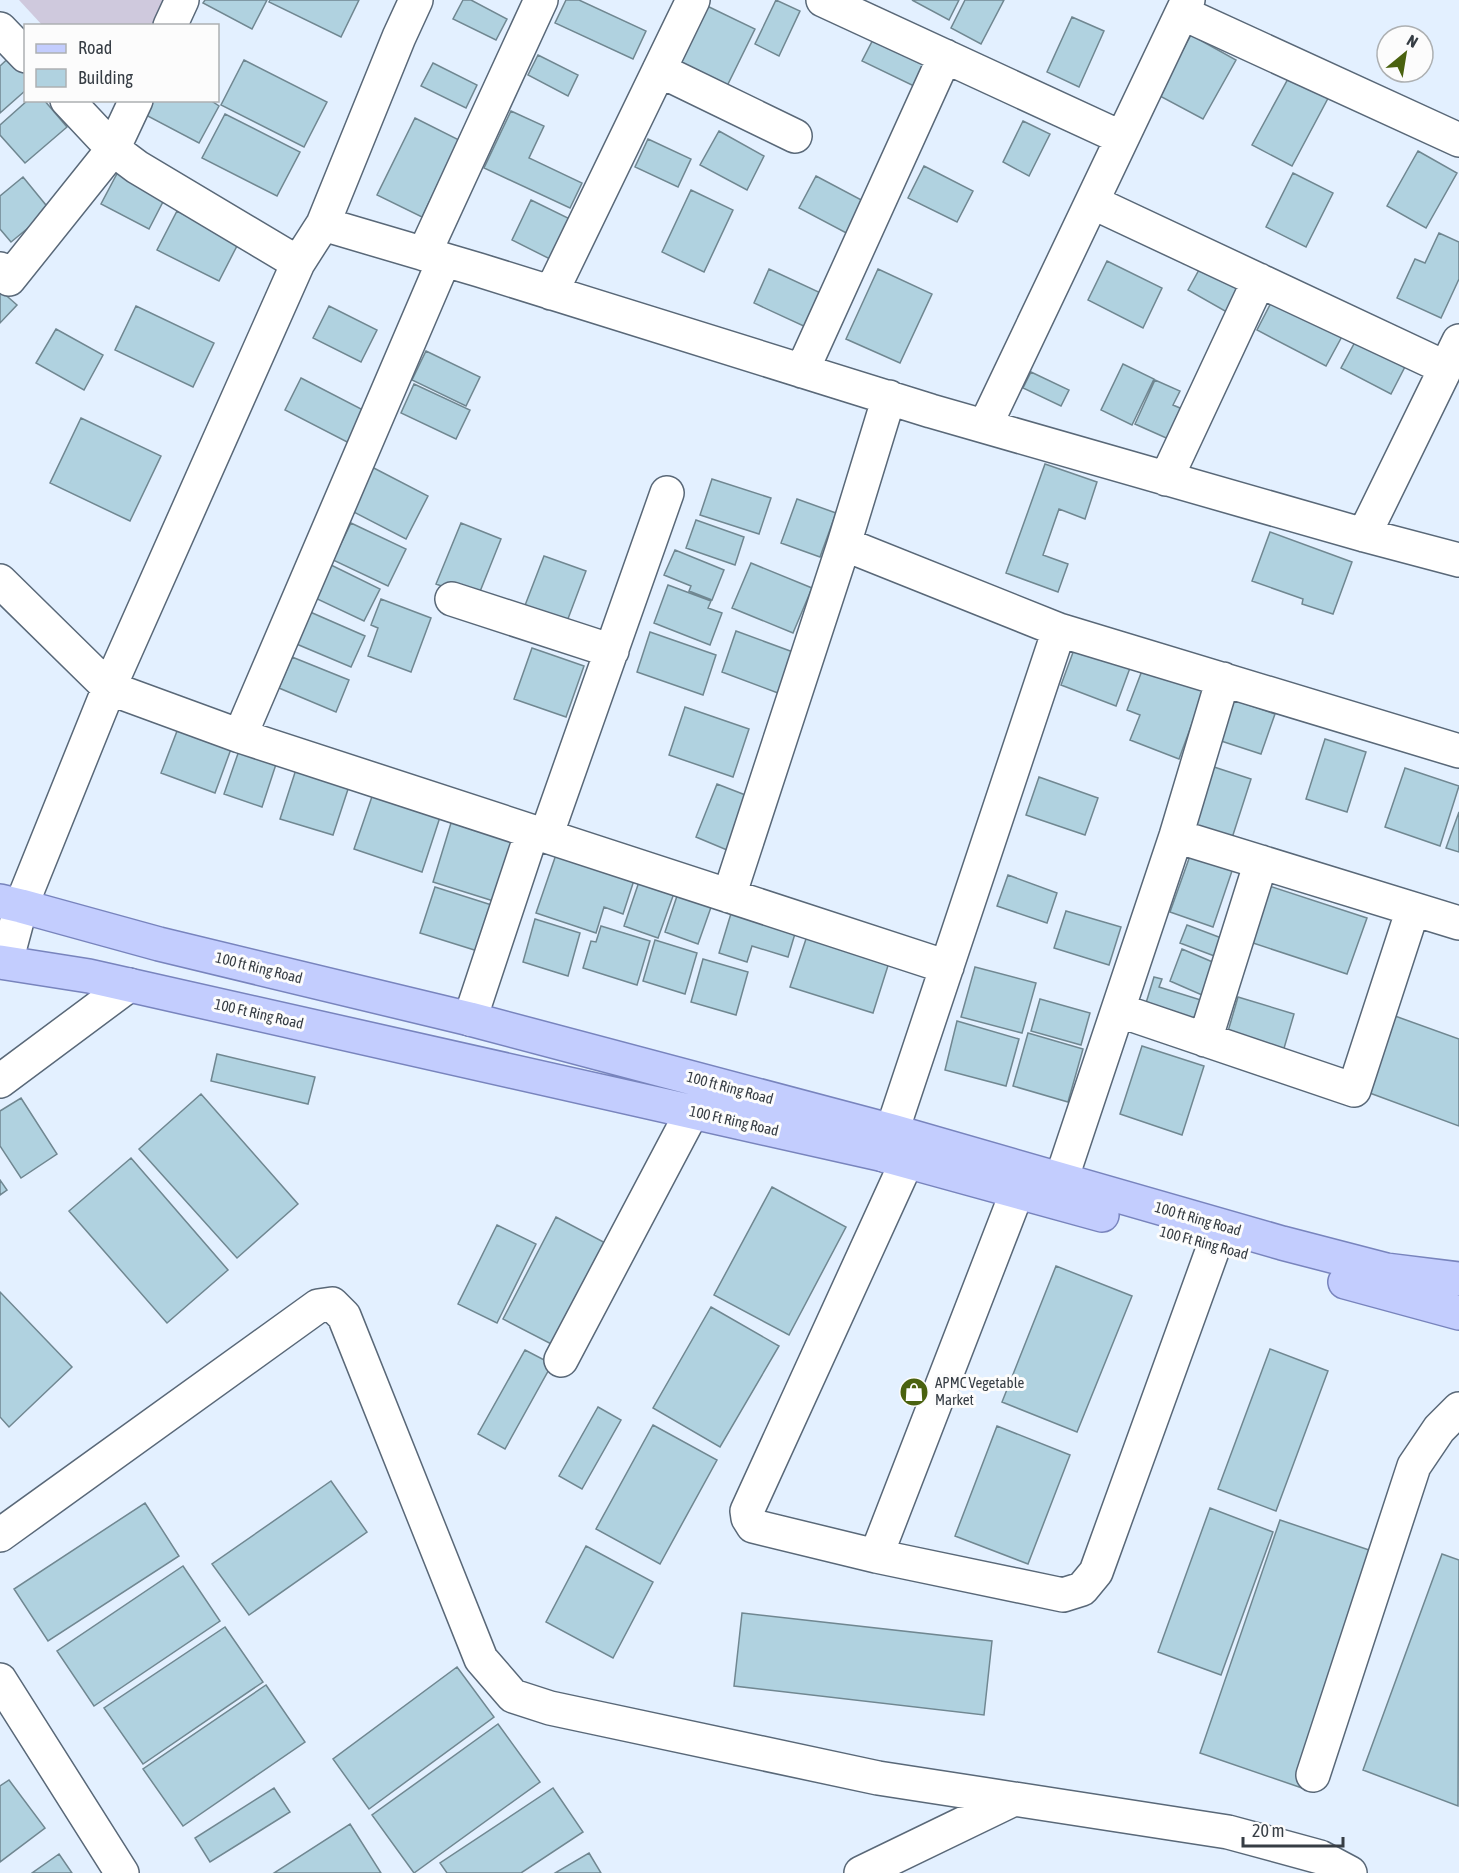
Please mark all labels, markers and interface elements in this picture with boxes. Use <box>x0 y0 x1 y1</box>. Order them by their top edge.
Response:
legend <box>24 24 219 102</box>
north arrow <box>1375 24 1435 84</box>
text: N <box>1404 31 1421 51</box>
text: Road <box>78 37 112 58</box>
text: Building <box>78 67 133 88</box>
street label: 100 ft Ring Road <box>214 948 304 987</box>
street label: 100 Ft Ring Road <box>213 995 305 1032</box>
street label: 100 ft Ring Road <box>685 1068 775 1107</box>
street label: 100 Ft Ring Road <box>688 1102 780 1139</box>
street label: 100 ft Ring Road <box>1153 1198 1243 1239</box>
street label: 100 Ft Ring Road <box>1158 1223 1250 1263</box>
place label: APMC Vegetable Market <box>935 1374 1024 1408</box>
shop icon: APMC Vegetable Market <box>898 1376 930 1408</box>
scale bar <box>1243 1810 1344 1848</box>
text: 20 m <box>1252 1820 1284 1841</box>

